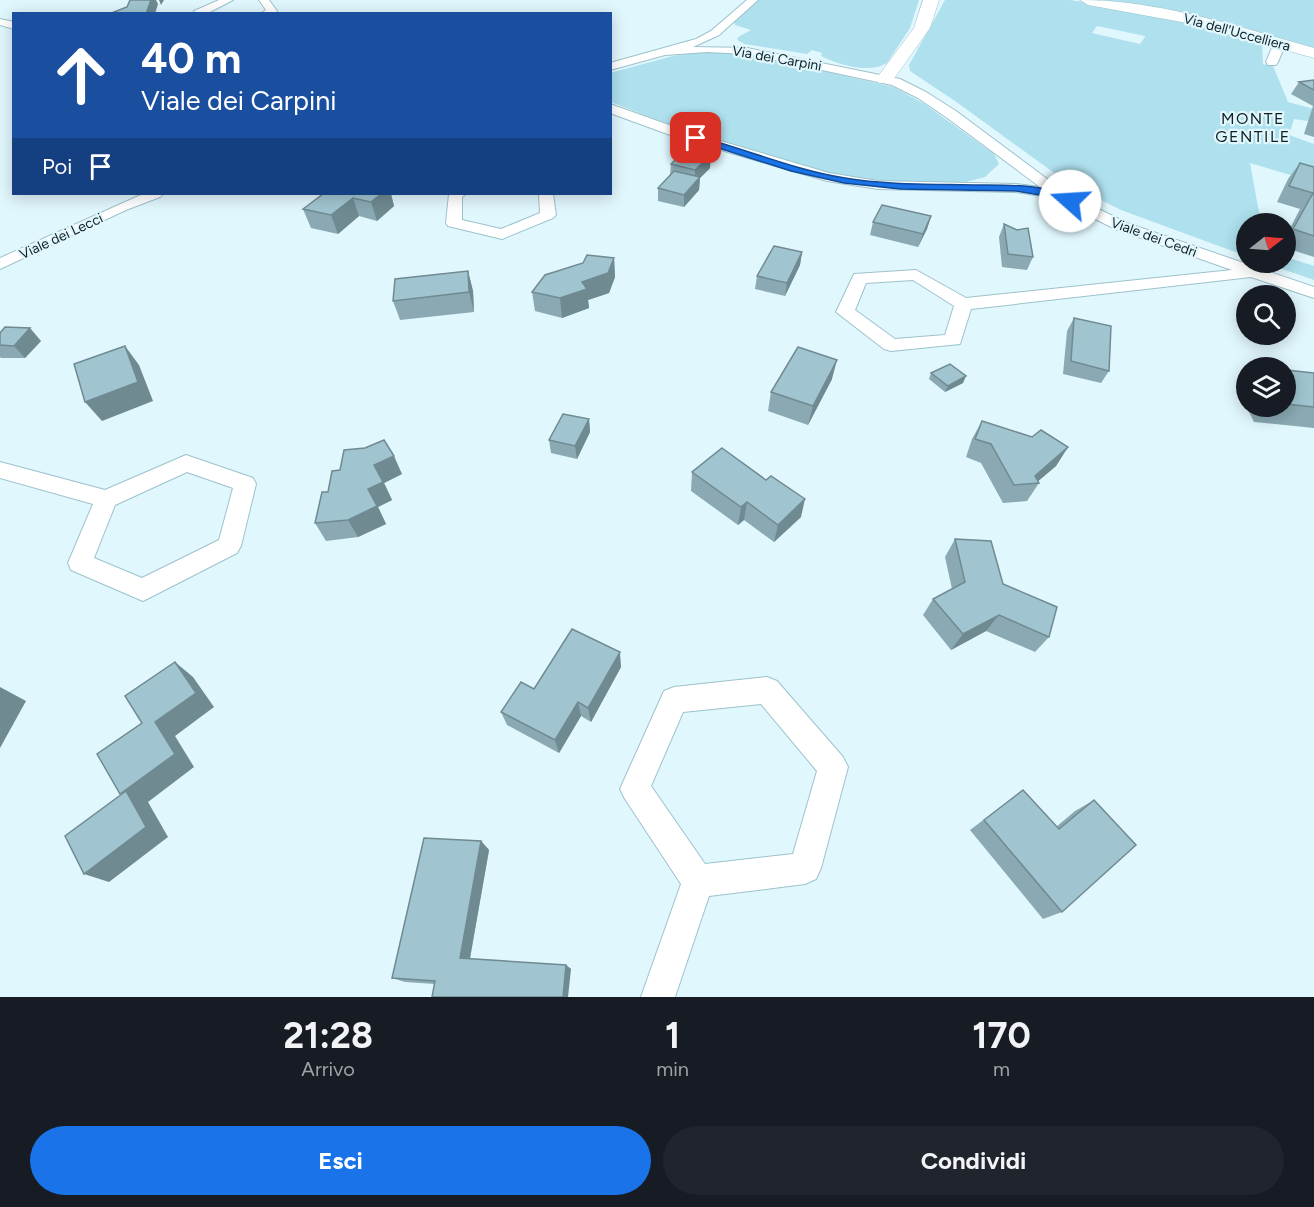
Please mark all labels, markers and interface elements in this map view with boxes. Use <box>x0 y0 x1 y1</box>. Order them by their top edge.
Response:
street label: Via dell'Uccelliera <box>1182 10 1292 55</box>
text: 40 m <box>141 33 241 84</box>
icon: ahead <box>42 36 120 114</box>
street label: Via dei Carpini <box>731 42 823 75</box>
text: Viale dei Carpini <box>141 84 337 117</box>
district label: MONTE GENTILE <box>1215 109 1291 146</box>
pin <box>670 112 721 163</box>
icon: arrive <box>679 121 712 154</box>
icon: arrive <box>84 150 117 183</box>
text: Poi <box>42 153 72 180</box>
position arrow <box>1038 169 1102 233</box>
street label: Viale dei Lecci <box>17 210 106 263</box>
north arrow <box>1236 213 1296 273</box>
map controls <box>1236 213 1296 417</box>
street label: Viale dei Cedri <box>1108 214 1199 261</box>
button: search <box>1236 285 1296 345</box>
button: layers <box>1236 357 1296 417</box>
text: 21:28 <box>283 1014 373 1057</box>
text: 1 <box>665 1014 680 1057</box>
text: 170 <box>972 1014 1031 1057</box>
text: Arrivo <box>301 1057 355 1081</box>
text: min <box>656 1057 689 1081</box>
text: m <box>993 1057 1010 1081</box>
button: Esci <box>30 1126 651 1195</box>
button: Condividi <box>663 1126 1284 1195</box>

